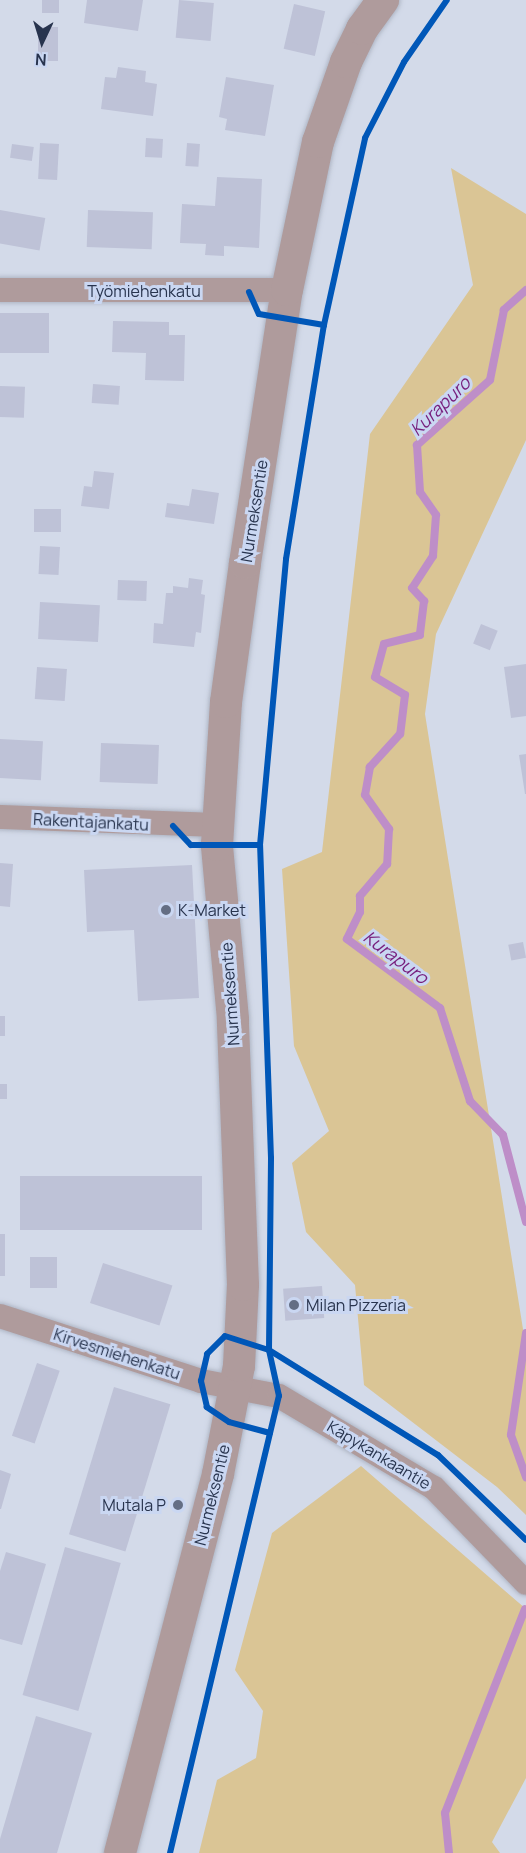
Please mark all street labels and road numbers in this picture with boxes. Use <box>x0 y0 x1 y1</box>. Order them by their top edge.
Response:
street label: Työmiehenkatu <box>87 281 201 301</box>
street label: Nurmeksentie <box>236 458 272 564</box>
street label: Rakentajankatu <box>33 809 149 835</box>
street label: Nurmeksentie <box>217 942 243 1046</box>
street label: Kirvesmiehenkatu <box>51 1324 183 1384</box>
street label: Käpykankaantie <box>324 1417 434 1493</box>
street label: Nurmeksentie <box>190 1443 234 1547</box>

